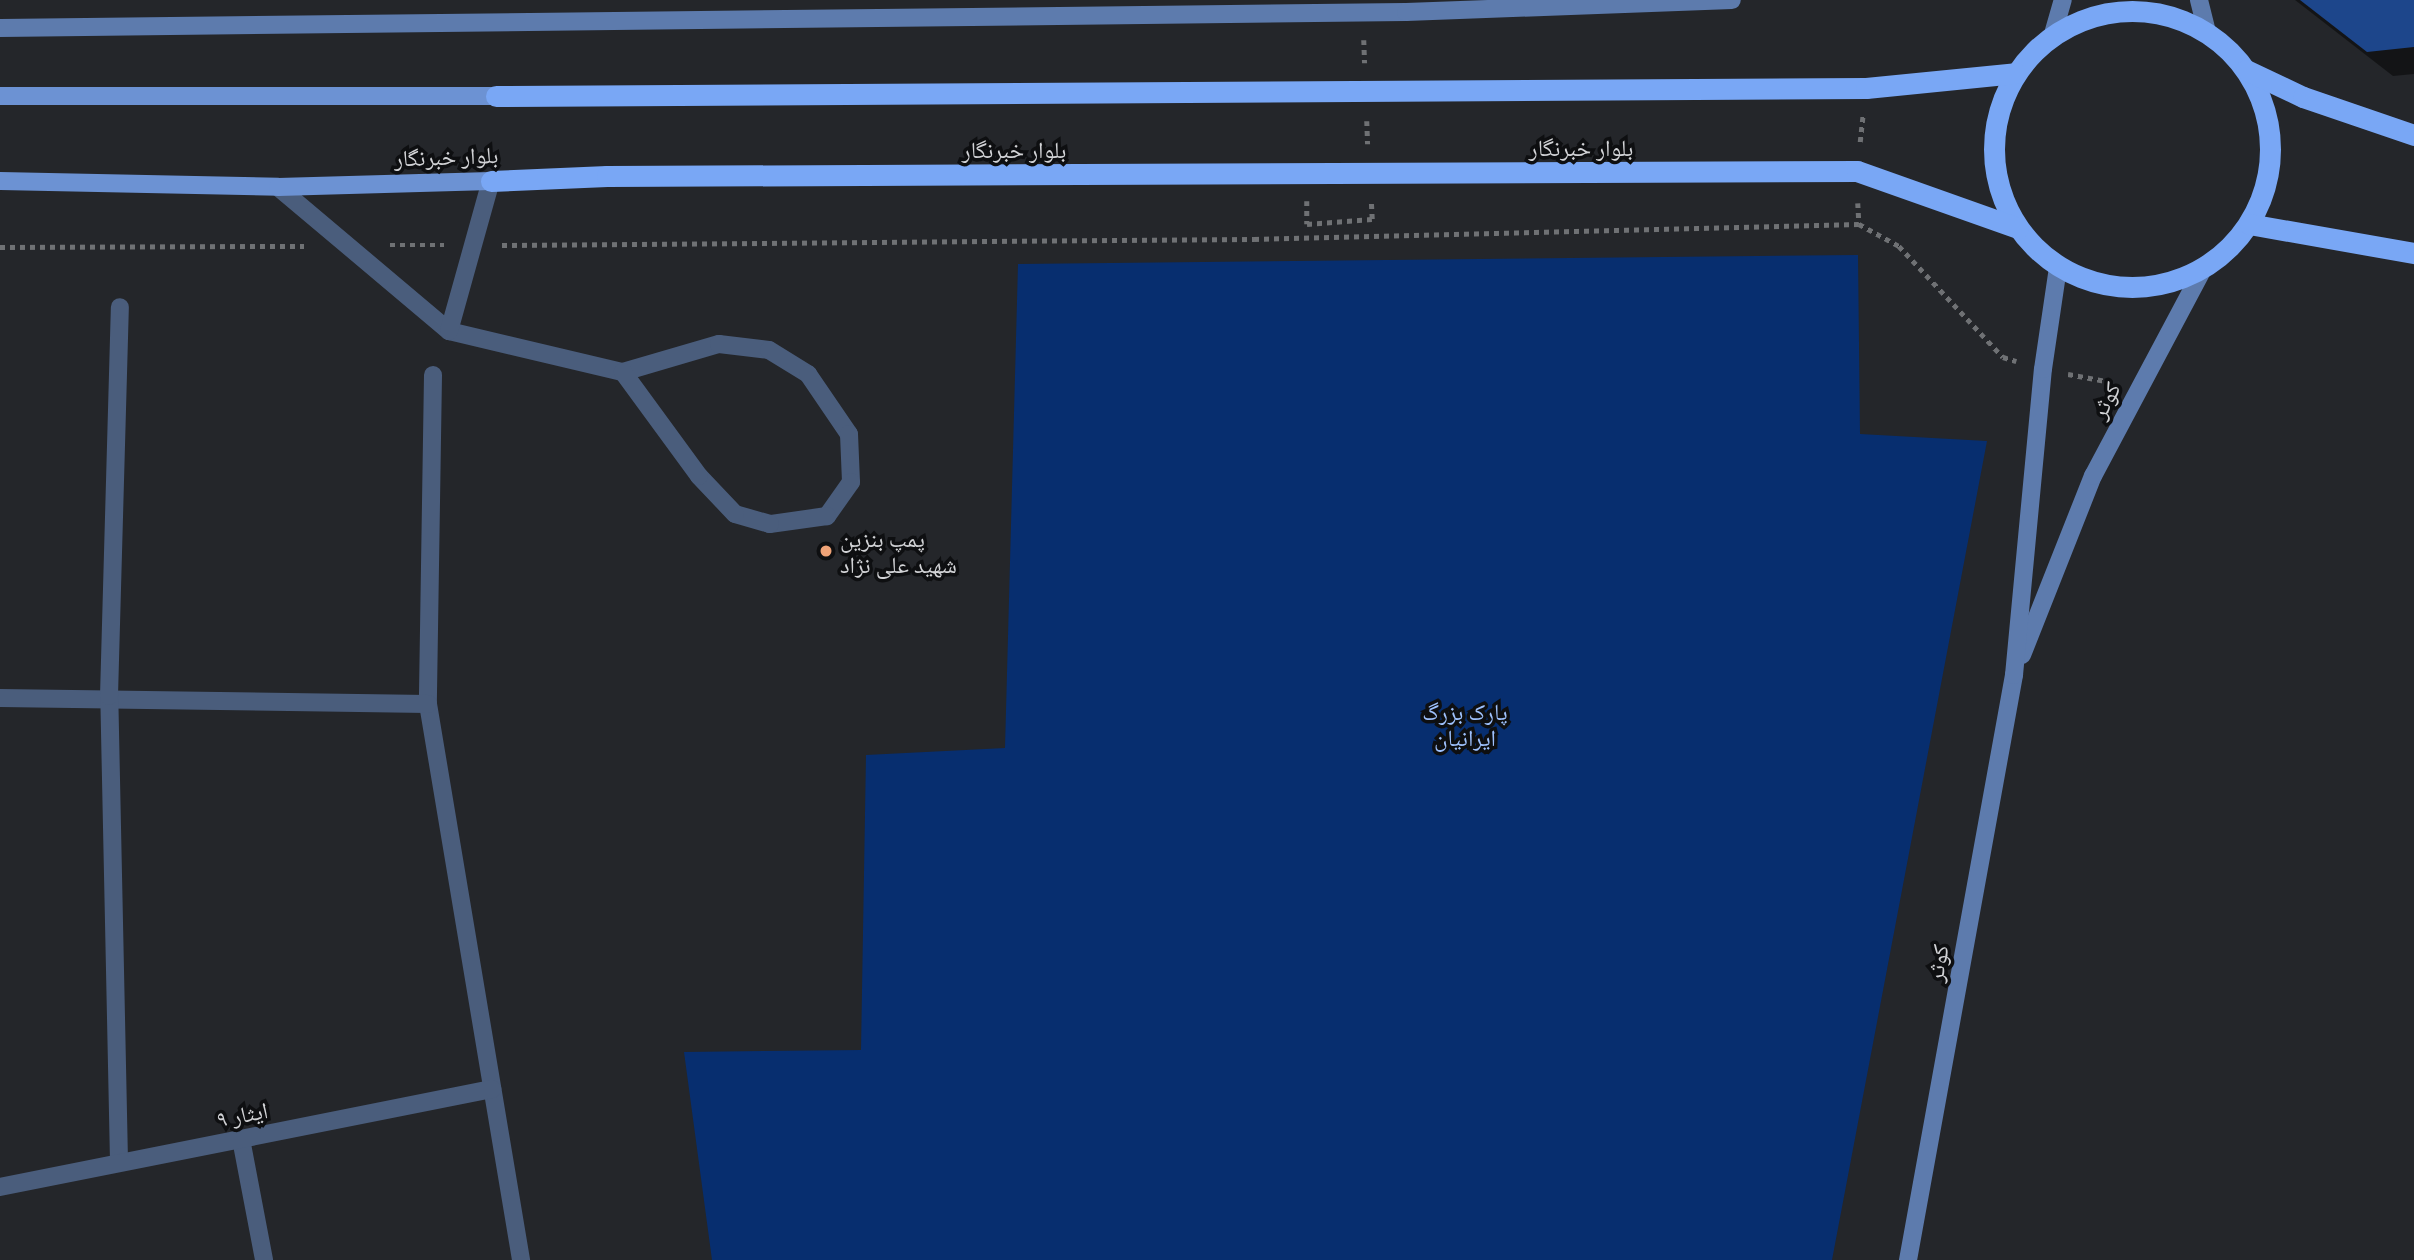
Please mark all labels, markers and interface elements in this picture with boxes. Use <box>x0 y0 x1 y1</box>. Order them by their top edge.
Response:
street label: بلوار خبرنگار <box>1529 133 1633 161</box>
street label: بلوار خبرنگار <box>962 135 1066 163</box>
street label: بلوار خبرنگار <box>393 140 499 172</box>
street label: کوثر <box>2084 377 2126 423</box>
place label: پمپ بنزین شهید علی نژاد <box>840 524 957 578</box>
marker: پمپ بنزین شهید علی نژاد <box>818 543 834 559</box>
park label: پارک بزرگ ایرانیان <box>1422 697 1508 751</box>
street label: کوثر <box>1920 942 1954 984</box>
street label: ایثار ۹ <box>214 1096 270 1132</box>

